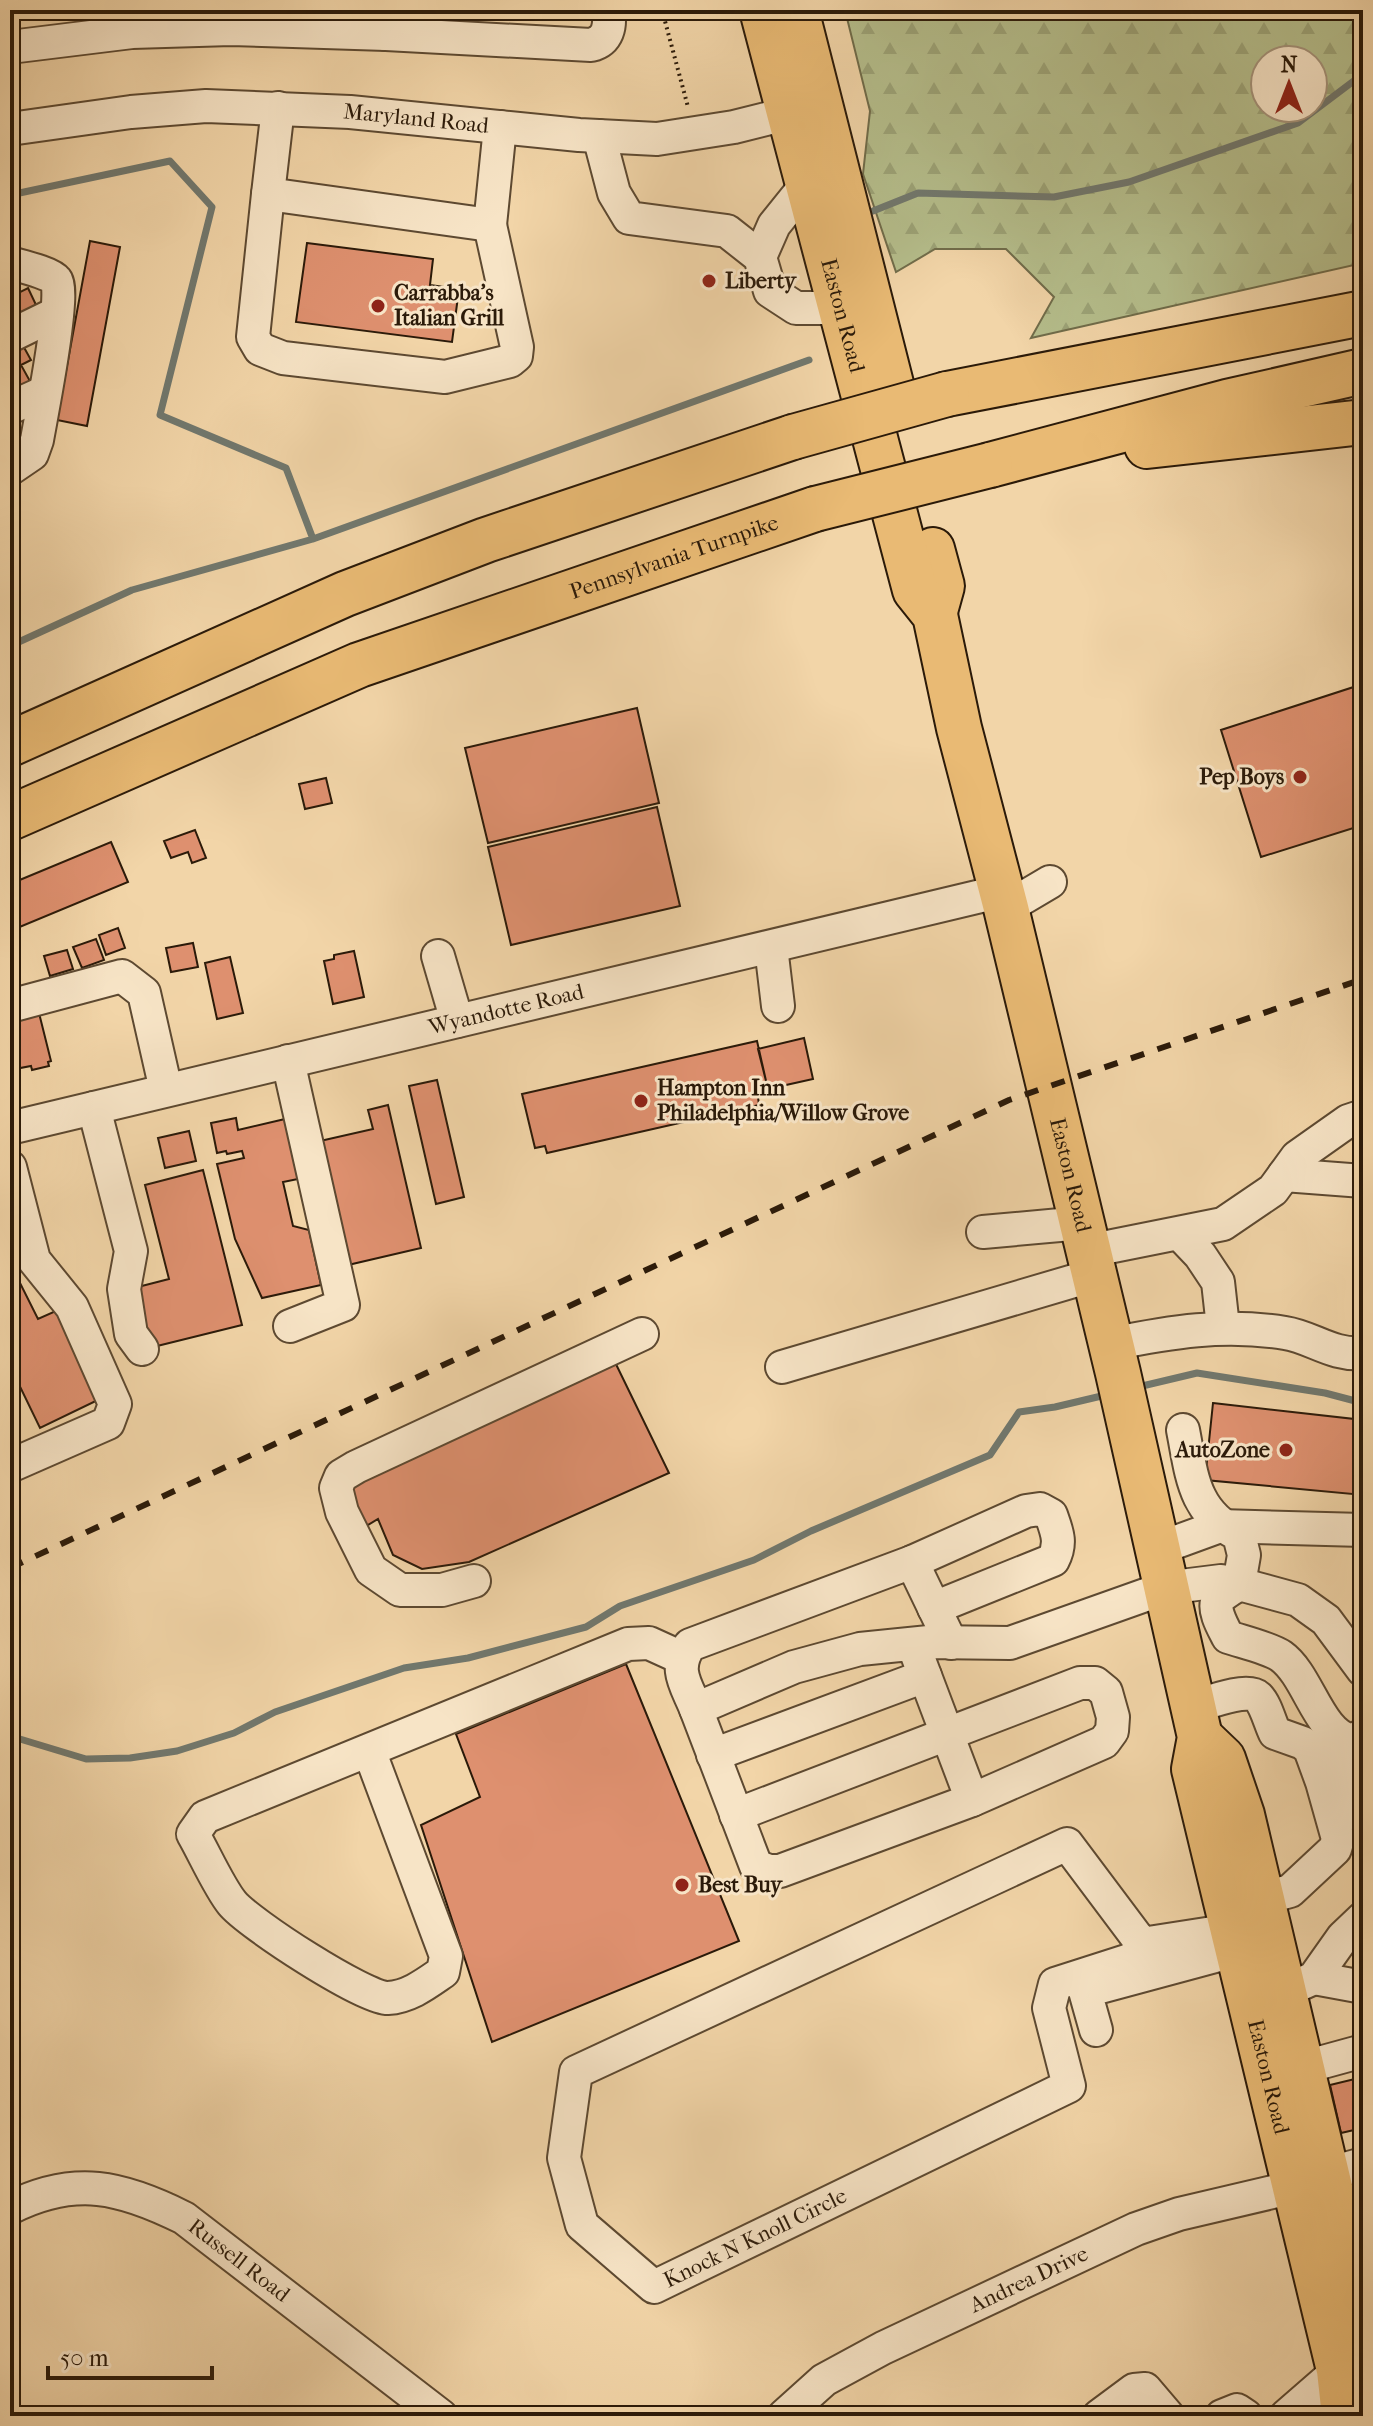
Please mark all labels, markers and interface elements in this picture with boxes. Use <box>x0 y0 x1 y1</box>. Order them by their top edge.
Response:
north arrow <box>1249 44 1329 124</box>
text: N <box>1281 52 1298 78</box>
street label: Maryland Road <box>342 98 491 139</box>
street label: Easton Road <box>815 256 870 376</box>
place label: Liberty <box>725 268 797 294</box>
marker: Liberty <box>700 272 718 290</box>
place label: Carrabba's Italian Grill <box>394 280 505 331</box>
marker: Carrabba's Italian Grill <box>369 297 387 315</box>
street label: Pennsylvania Turnpike <box>566 509 782 605</box>
place label: Pep Boys <box>1199 764 1284 790</box>
marker: Pep Boys <box>1291 768 1309 786</box>
street label: Wyandotte Road <box>425 978 587 1041</box>
place label: Hampton Inn Philadelphia/Willow Grove <box>657 1075 909 1126</box>
marker: Hampton Inn Philadelphia/Willow Grove <box>632 1092 650 1110</box>
street label: Easton Road <box>1044 1115 1097 1236</box>
place label: AutoZone <box>1173 1437 1270 1463</box>
marker: AutoZone <box>1277 1441 1295 1459</box>
place label: Best Buy <box>698 1872 783 1898</box>
marker: Best Buy <box>673 1876 691 1894</box>
street label: Easton Road <box>1242 2017 1295 2138</box>
street label: Knock N Knoll Circle <box>659 2183 851 2293</box>
street label: Russell Road <box>183 2213 296 2308</box>
street label: Andrea Drive <box>965 2240 1092 2319</box>
scale bar <box>48 2330 212 2380</box>
text: 50 m <box>60 2344 109 2372</box>

